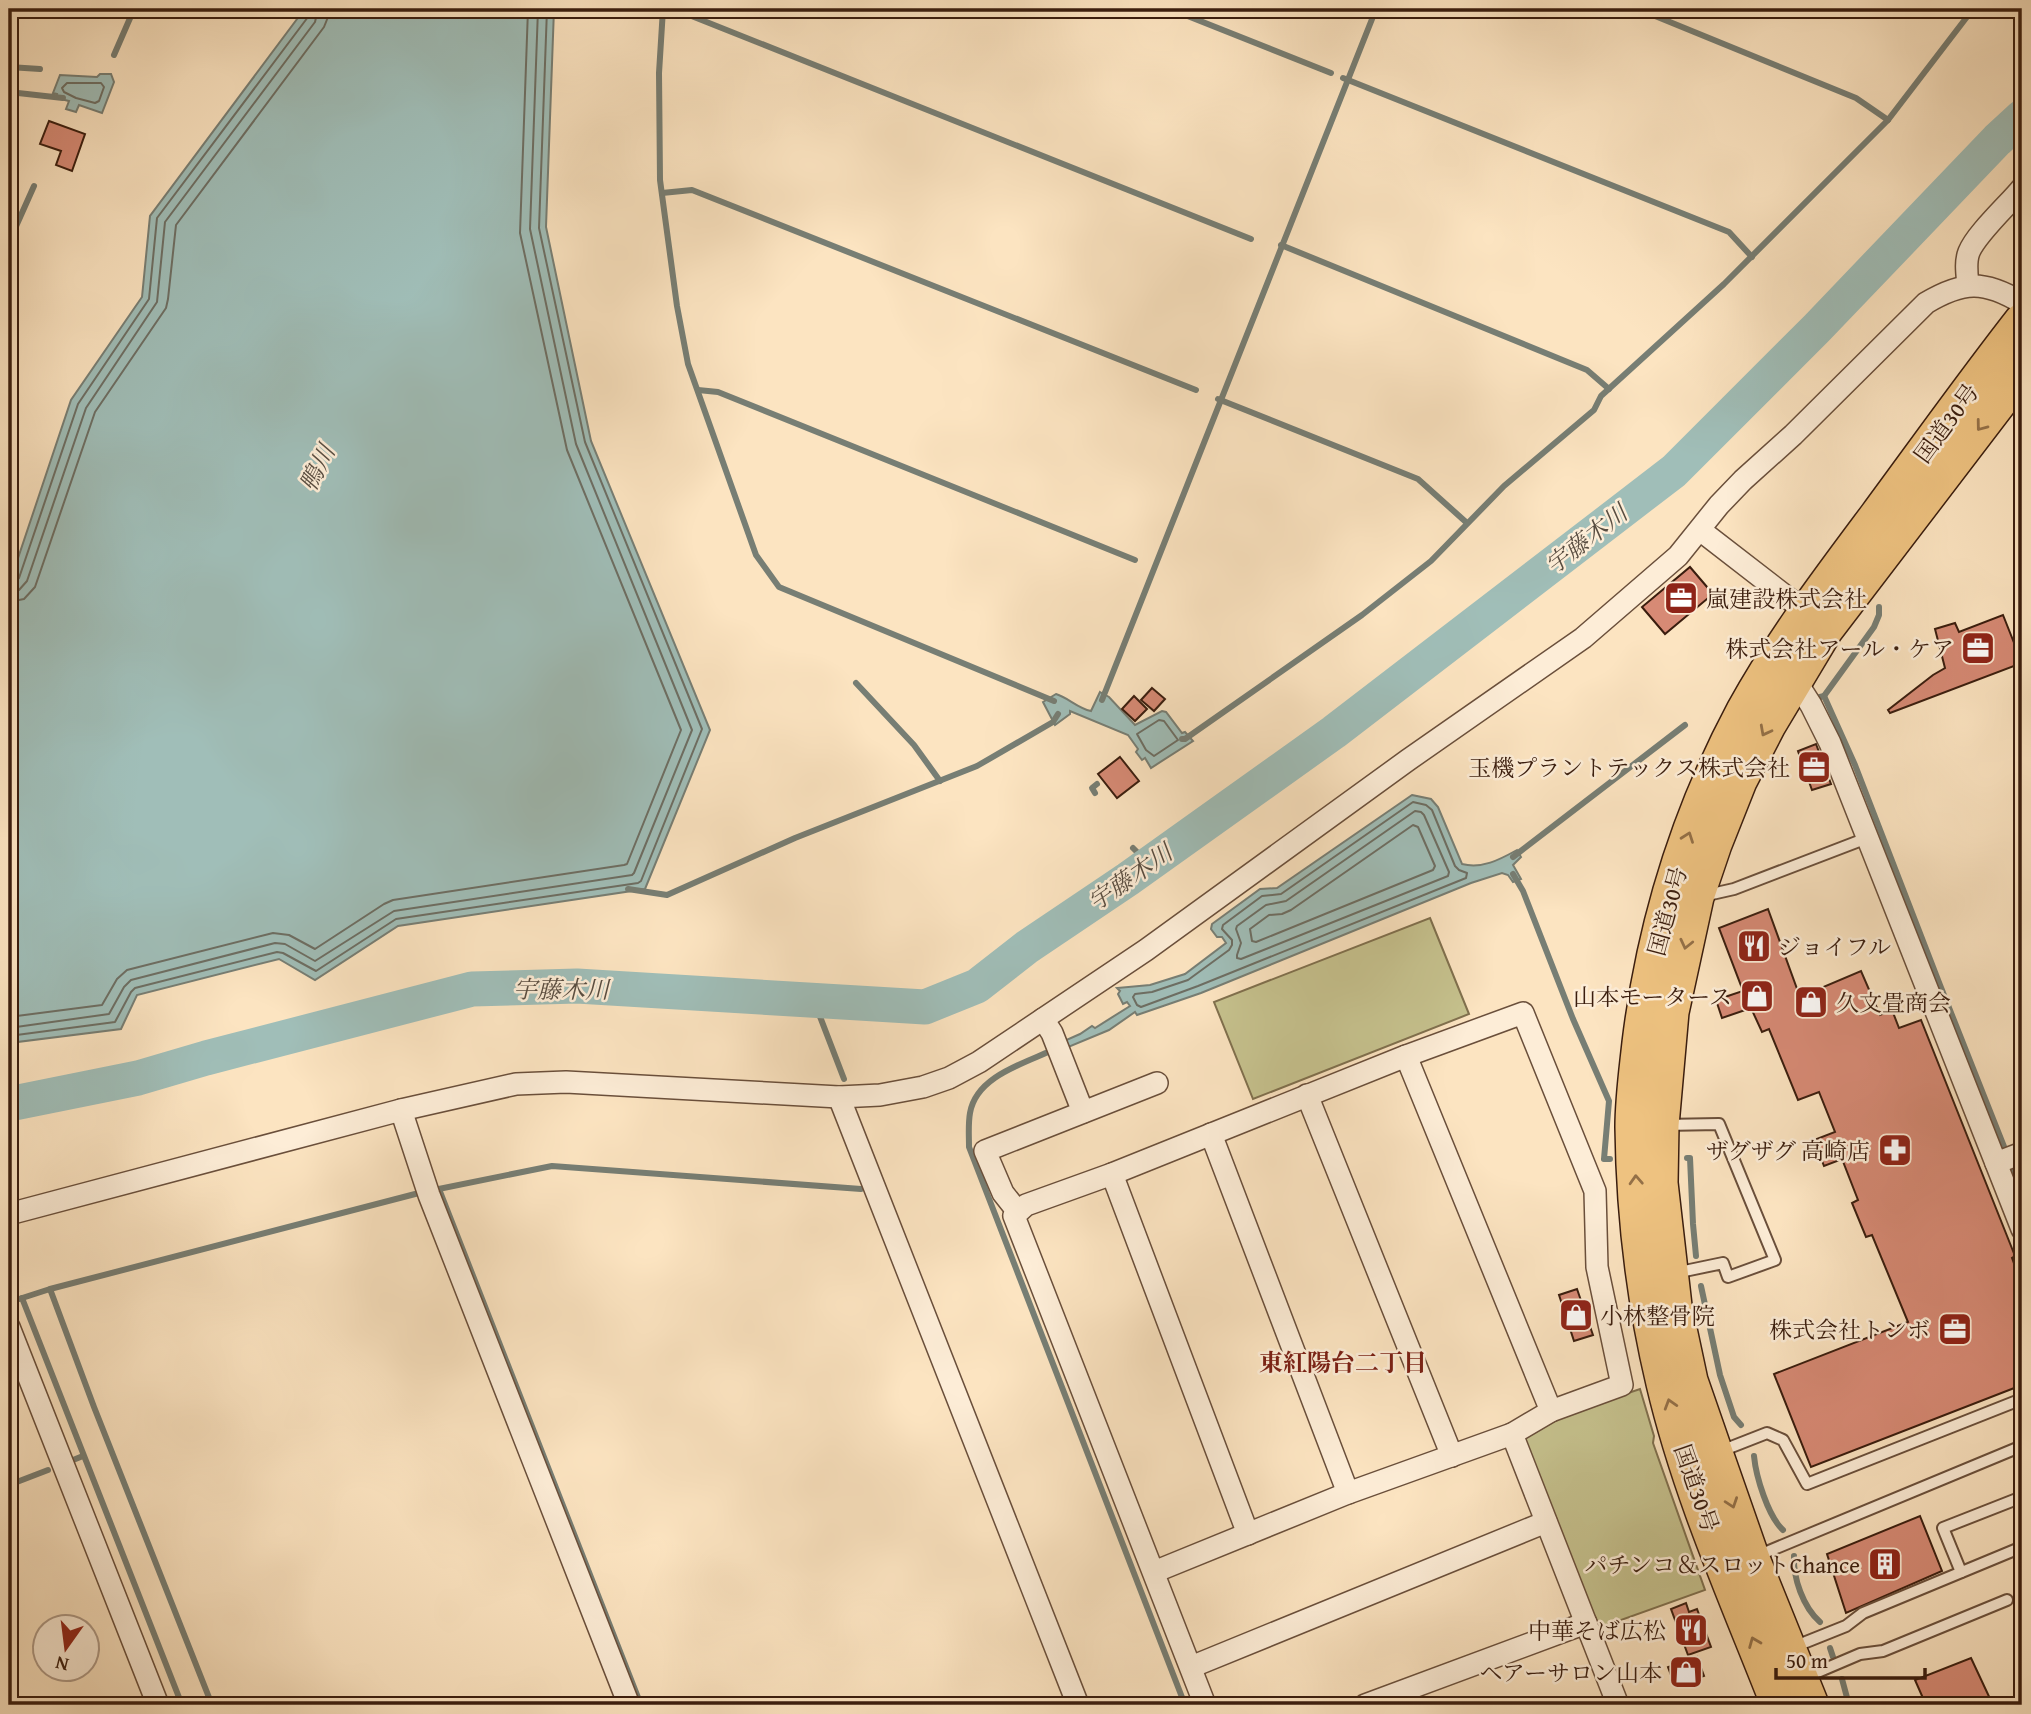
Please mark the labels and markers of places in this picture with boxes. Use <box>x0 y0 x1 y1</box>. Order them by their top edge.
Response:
office icon: 嵐建設株式会社 <box>1662 579 1700 617</box>
place label: 嵐建設株式会社 <box>1706 582 1867 615</box>
office icon: 株式会社アール・ケア <box>1959 629 1997 667</box>
place label: 株式会社アール・ケア <box>1725 632 1954 665</box>
office icon: 玉機プラントテックス株式会社 <box>1795 748 1833 786</box>
place label: 玉機プラントテックス株式会社 <box>1468 751 1790 784</box>
restaurant icon: ジョイフル <box>1735 927 1773 965</box>
place label: ジョイフル <box>1778 930 1891 963</box>
shop icon: 山本モータース <box>1738 977 1776 1015</box>
place label: 山本モータース <box>1573 980 1732 1013</box>
shop icon: 久文畳商会 <box>1792 983 1830 1021</box>
place label: 久文畳商会 <box>1836 986 1951 1019</box>
pharmacy icon: ザグザグ 高崎店 <box>1876 1131 1914 1169</box>
place label: ザグザグ 高崎店 <box>1706 1134 1870 1167</box>
shop icon: 小林整骨院 <box>1557 1296 1595 1334</box>
place label: 小林整骨院 <box>1600 1299 1715 1332</box>
office icon: 株式会社トンボ <box>1936 1310 1974 1348</box>
place label: 株式会社トンボ <box>1769 1313 1930 1346</box>
building icon: パチンコ＆スロットChance <box>1866 1545 1904 1583</box>
place label: パチンコ＆スロットChance <box>1584 1548 1860 1581</box>
restaurant icon: 中華そば広松 <box>1672 1611 1710 1649</box>
place label: 中華そば広松 <box>1528 1614 1666 1647</box>
shop icon: ヘアーサロン山本 <box>1667 1653 1705 1691</box>
place label: ヘアーサロン山本 <box>1479 1656 1662 1689</box>

